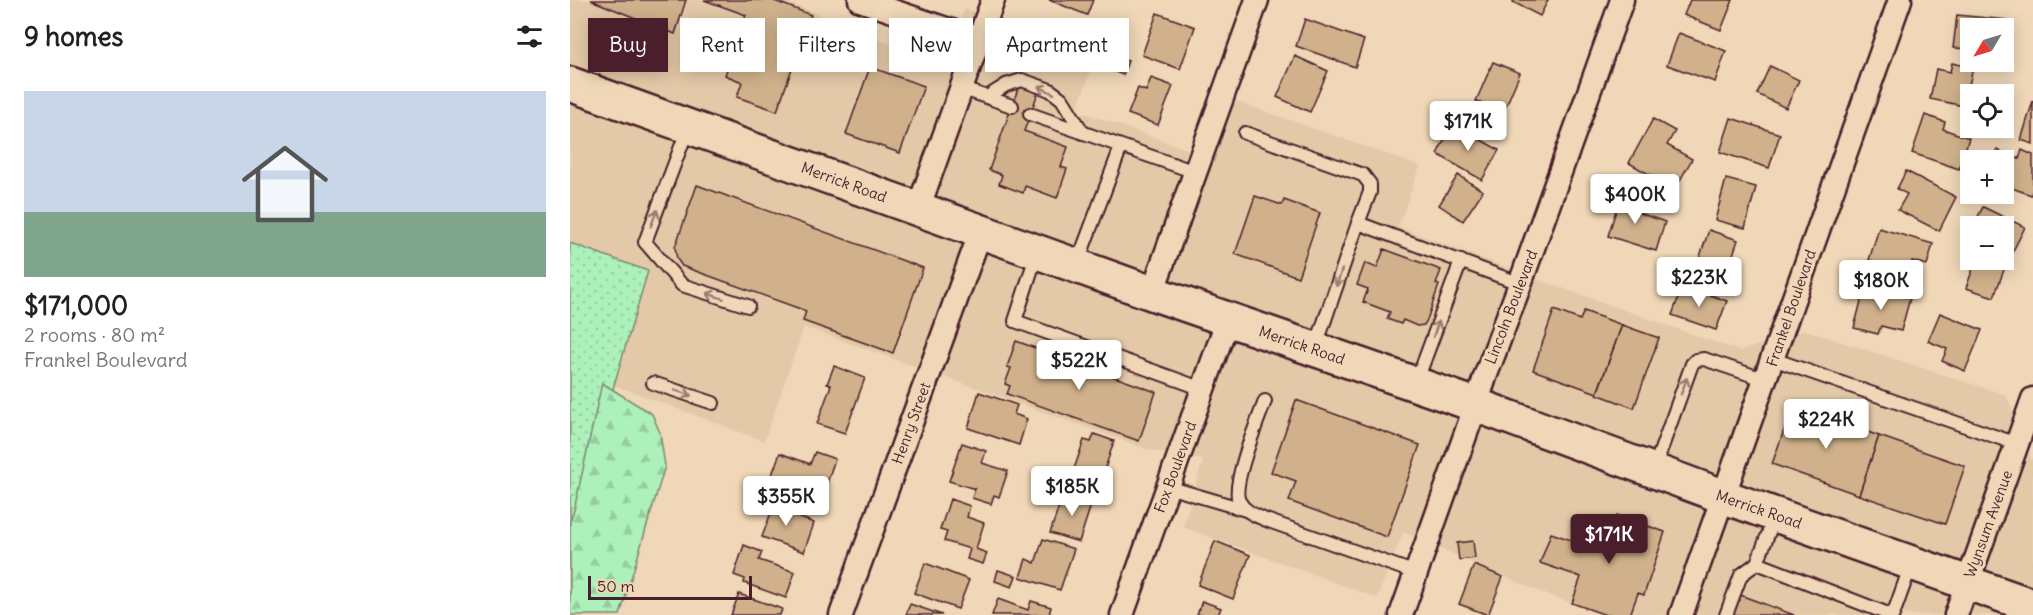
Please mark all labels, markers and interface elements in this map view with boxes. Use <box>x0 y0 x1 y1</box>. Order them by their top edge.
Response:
chip: Buy <box>588 18 668 72</box>
chip: Rent <box>680 18 765 72</box>
chip: Filters <box>777 18 877 72</box>
chip: New <box>889 18 973 72</box>
chip: Apartment <box>985 18 1129 72</box>
north arrow <box>1960 18 2014 72</box>
map controls <box>1960 18 2014 270</box>
text: 9 homes <box>24 20 123 53</box>
icon: filters <box>513 20 546 53</box>
one-way arrow <box>1038 83 1056 95</box>
button: locate <box>1960 84 2014 138</box>
pin: $171K <box>1426 101 1510 152</box>
text: $171K <box>1444 108 1492 133</box>
icon: home <box>231 130 339 238</box>
button: + <box>1960 150 2014 204</box>
street label: Merrick Road <box>799 158 890 206</box>
pin: $400K <box>1593 174 1677 225</box>
text: $400K <box>1604 181 1666 206</box>
one-way arrow <box>649 209 660 227</box>
button: − <box>1960 216 2014 270</box>
street label: Lincoln Boulevard <box>1480 247 1542 367</box>
street label: Frankel Boulevard <box>1762 247 1820 369</box>
pin: $223K <box>1657 257 1741 308</box>
pin: $180K <box>1839 260 1923 311</box>
text: $223K <box>1671 264 1727 289</box>
text: $180K <box>1853 267 1909 292</box>
one-way arrow <box>1333 268 1344 287</box>
text: $171,000 <box>24 289 128 322</box>
one-way arrow <box>706 289 725 300</box>
street label: Merrick Road <box>1256 321 1348 369</box>
one-way arrow <box>1431 321 1442 339</box>
text: 2 rooms · 80 m² <box>24 322 165 347</box>
pin: $522K <box>1037 340 1121 391</box>
text: Frankel Boulevard <box>24 347 187 372</box>
text: $522K <box>1051 347 1107 372</box>
one-way arrow <box>1679 377 1690 396</box>
street label: Henry Street <box>887 379 935 467</box>
one-way arrow <box>673 388 692 399</box>
pin: $224K <box>1784 399 1868 450</box>
text: $224K <box>1798 406 1854 431</box>
street label: Fox Boulevard <box>1150 418 1200 515</box>
pin: $185K <box>1030 466 1114 517</box>
street label: Wynsum Avenue <box>1960 468 2016 580</box>
text: $185K <box>1045 473 1099 498</box>
pin: $355K <box>744 476 828 527</box>
text: $355K <box>757 483 815 508</box>
street label: Merrick Road <box>1713 485 1805 533</box>
pin: $171K <box>1567 514 1651 565</box>
text: $171K <box>1585 521 1633 546</box>
scale bar <box>588 573 752 600</box>
text: 50 m <box>597 576 635 596</box>

